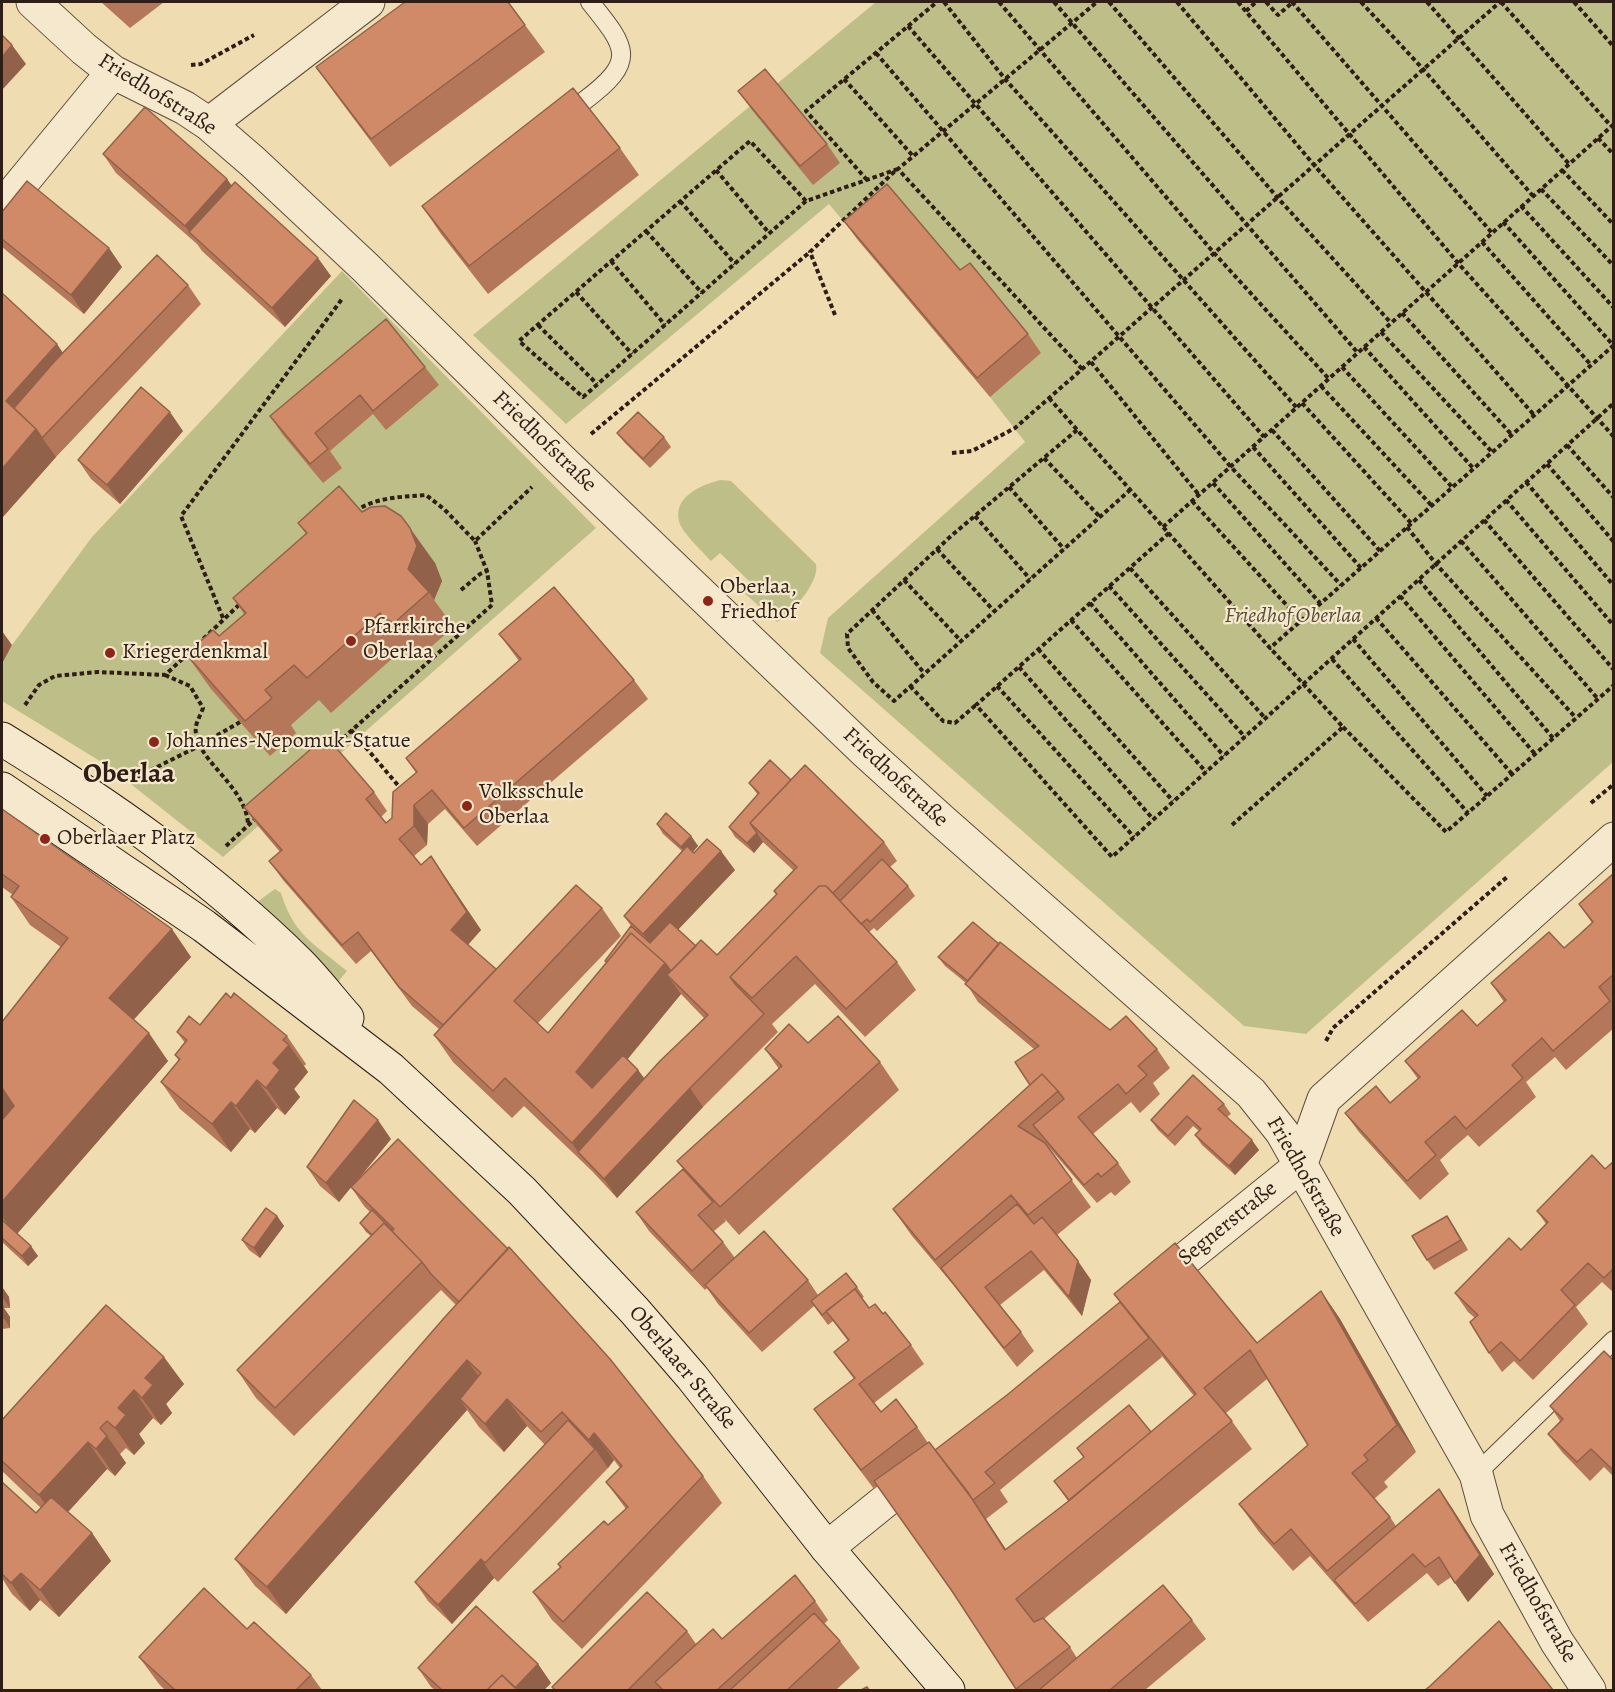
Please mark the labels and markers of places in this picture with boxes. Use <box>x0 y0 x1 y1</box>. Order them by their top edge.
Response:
place label: Oberlaa, Friedhof <box>720 575 797 626</box>
marker: Oberlaa, Friedhof <box>701 594 715 608</box>
place label: Pfarrkirche Oberlaa <box>363 615 466 666</box>
marker: Pfarrkirche Oberlaa <box>344 634 358 648</box>
place label: Kriegerdenkmal <box>122 640 268 666</box>
marker: Kriegerdenkmal <box>103 646 117 660</box>
place label: Johannes-Nepomuk-Statue <box>166 729 411 755</box>
marker: Johannes-Nepomuk-Statue <box>147 735 161 749</box>
place label: Volksschule Oberlaa <box>479 780 584 831</box>
marker: Volksschule Oberlaa <box>460 799 474 813</box>
place label: Oberlaaer Platz <box>57 826 195 852</box>
marker: Oberlaaer Platz <box>38 832 52 846</box>

